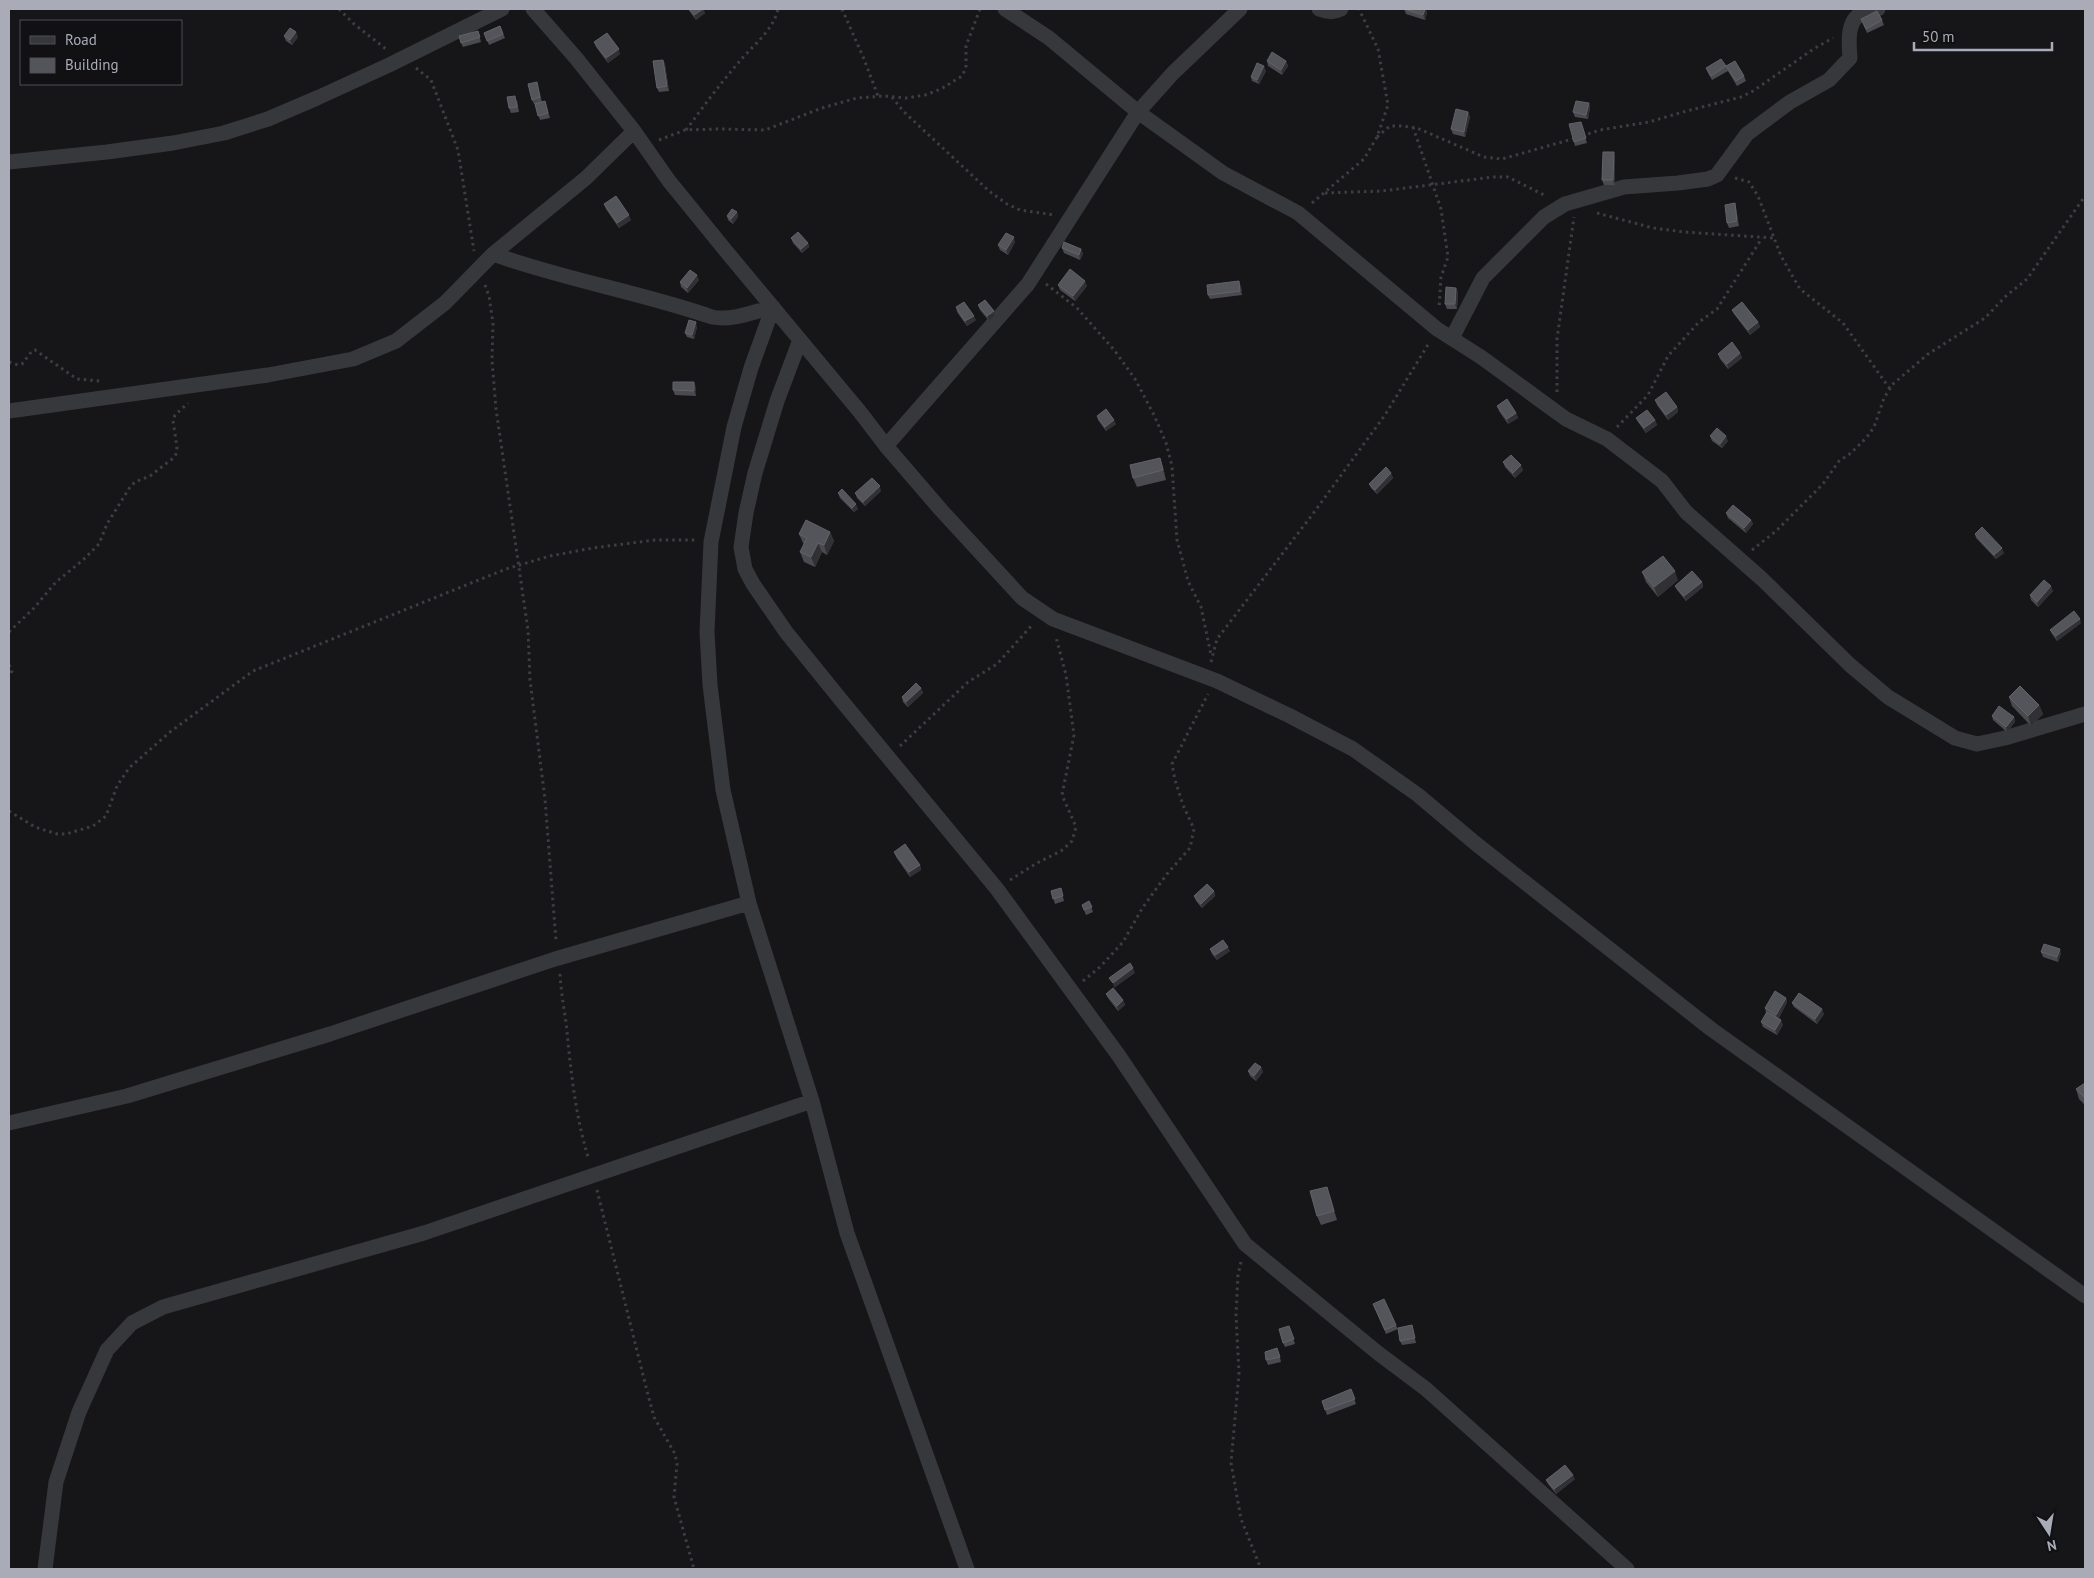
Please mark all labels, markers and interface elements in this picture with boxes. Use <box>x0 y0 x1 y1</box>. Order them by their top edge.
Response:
legend <box>20 20 182 85</box>
scale bar <box>1914 20 2052 52</box>
text: 50 m <box>1922 27 1955 46</box>
text: Road <box>65 30 97 49</box>
text: Building <box>65 55 119 74</box>
north arrow <box>2024 1508 2074 1558</box>
text: N <box>2045 1536 2058 1555</box>

